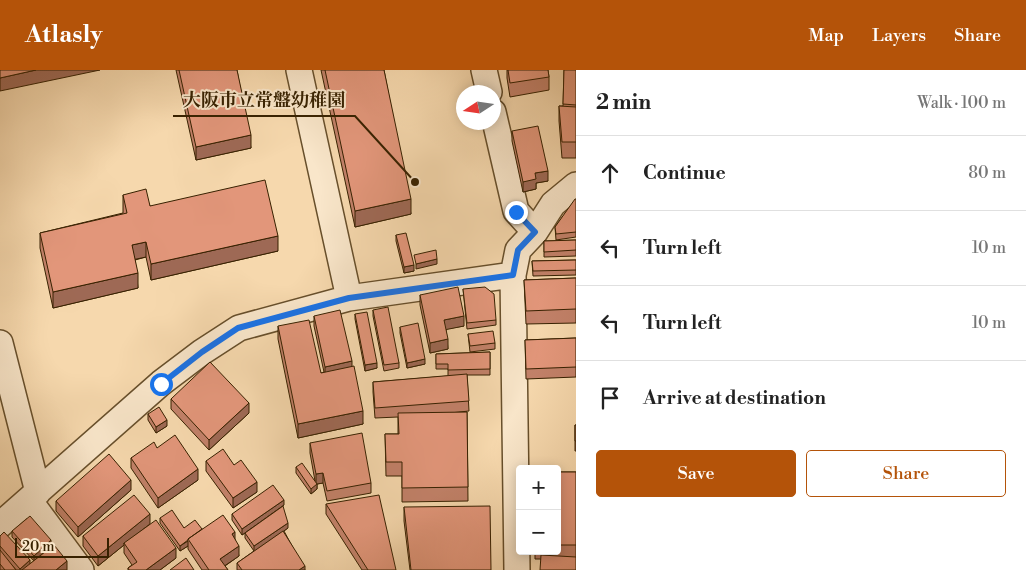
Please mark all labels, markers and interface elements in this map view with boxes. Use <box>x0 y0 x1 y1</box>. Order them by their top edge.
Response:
text: Atlasly <box>25 20 102 50</box>
text: Map <box>809 24 844 47</box>
text: Layers <box>872 24 926 47</box>
text: Share <box>954 24 1001 47</box>
callout: 大阪市立常盤幼稚園 <box>173 83 355 116</box>
north arrow <box>456 85 501 130</box>
text: 大阪市立常盤幼稚園 <box>183 89 345 112</box>
text: 2 min <box>596 90 651 116</box>
text: Walk · 100 m <box>917 93 1006 113</box>
icon: ahead <box>596 159 624 187</box>
text: Continue <box>643 161 726 185</box>
text: 80 m <box>968 163 1006 183</box>
route end <box>505 201 528 224</box>
icon: left <box>596 234 624 262</box>
text: Turn left <box>643 236 722 260</box>
text: 10 m <box>972 238 1006 258</box>
icon: left <box>596 309 624 337</box>
text: Turn left <box>643 311 722 335</box>
text: 10 m <box>972 313 1006 333</box>
route start <box>150 373 173 396</box>
icon: arrive <box>596 384 624 412</box>
text: Arrive at destination <box>643 386 826 410</box>
button: Save <box>596 450 796 497</box>
button: Share <box>806 450 1006 497</box>
map controls <box>516 465 561 555</box>
button: + <box>516 465 561 510</box>
button: − <box>516 510 561 555</box>
scale bar <box>15 535 109 558</box>
text: 20 m <box>22 538 54 556</box>

